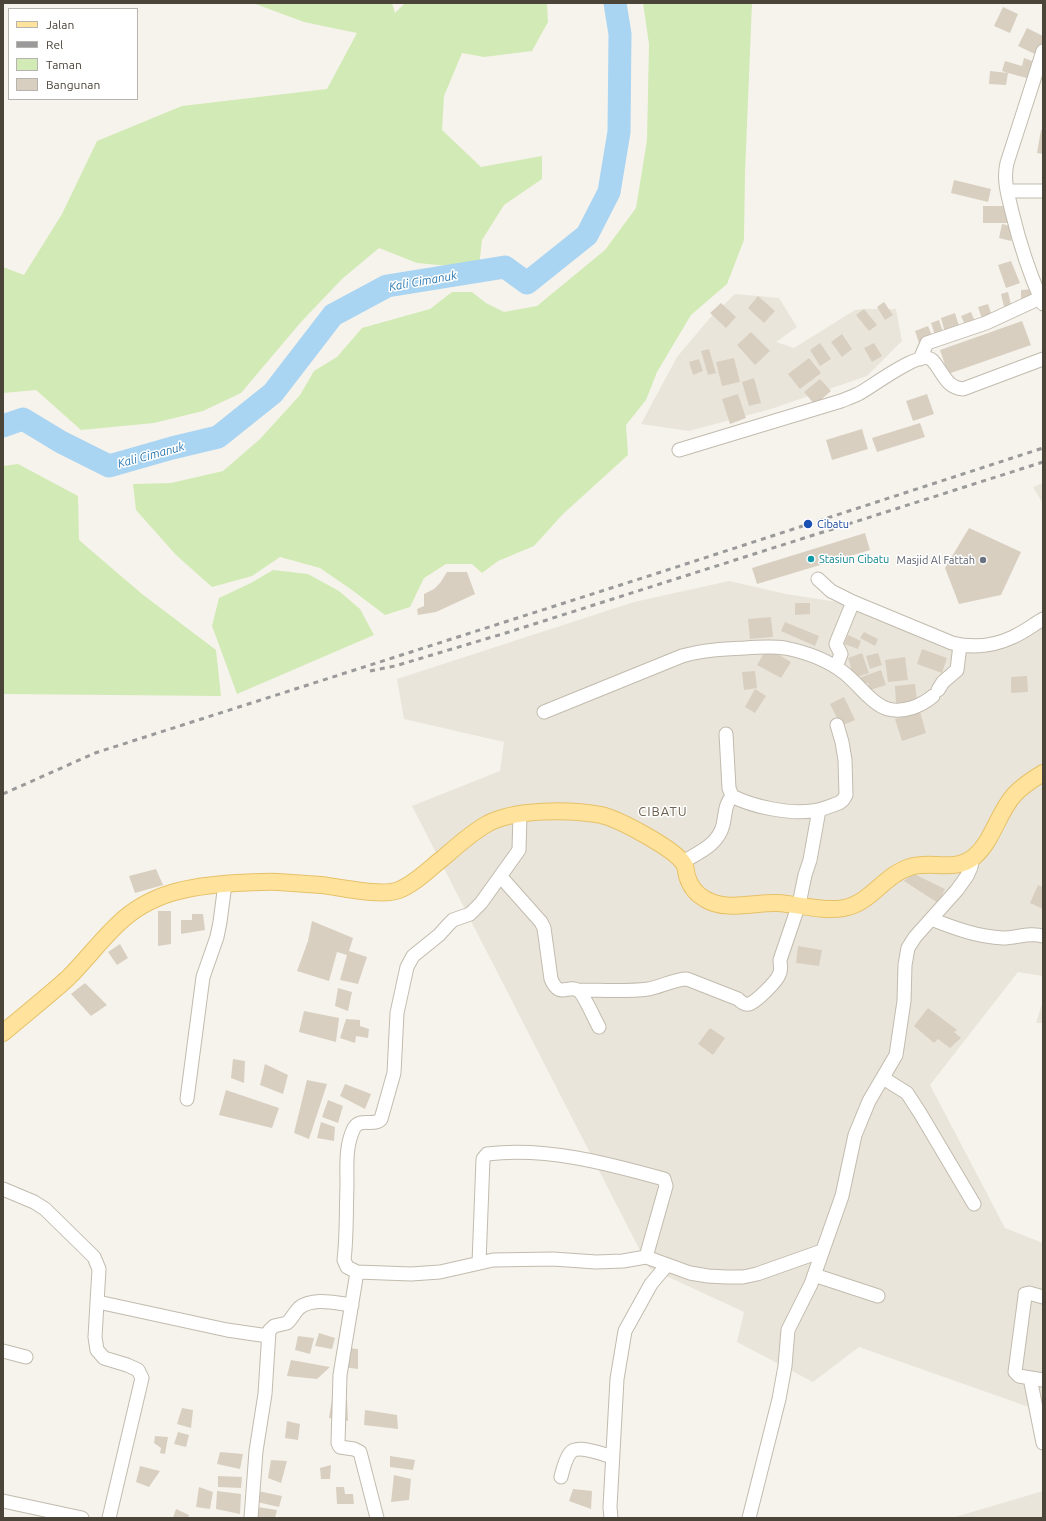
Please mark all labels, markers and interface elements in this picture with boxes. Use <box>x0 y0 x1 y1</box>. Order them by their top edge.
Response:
legend <box>8 8 138 100</box>
text: Jalan <box>46 18 74 31</box>
text: Rel <box>46 38 63 51</box>
text: Taman <box>46 58 82 71</box>
text: Bangunan <box>46 78 100 91</box>
water label: Kali Cimanuk <box>388 268 458 294</box>
water label: Kali Cimanuk <box>116 439 186 471</box>
place label: Cibatu <box>817 517 849 531</box>
marker: Cibatu <box>802 518 814 530</box>
place label: Stasiun Cibatu <box>819 552 889 566</box>
place label: Masjid Al Fattah <box>897 553 975 567</box>
marker: Stasiun Cibatu <box>806 554 816 564</box>
marker: Masjid Al Fattah <box>978 555 988 565</box>
district label: CIBATU <box>638 804 688 820</box>

